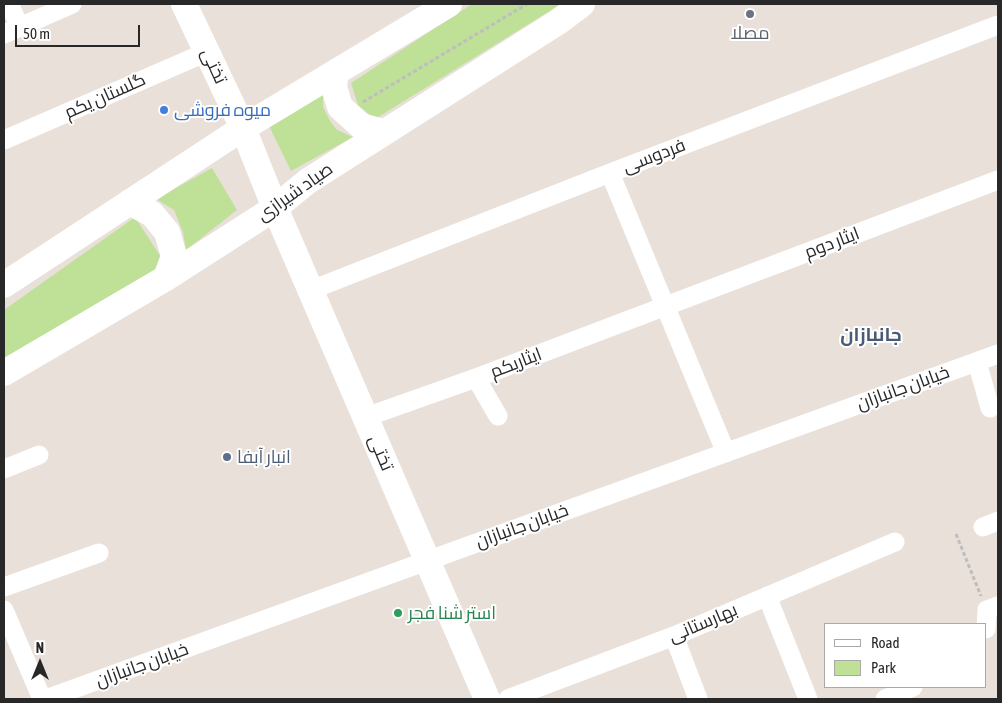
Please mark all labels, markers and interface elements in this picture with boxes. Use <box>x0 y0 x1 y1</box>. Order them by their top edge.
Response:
marker: مصلا <box>744 8 756 20</box>
scale bar <box>18 15 142 47</box>
place label: مصلا <box>731 22 769 44</box>
text: 50 m <box>23 25 50 42</box>
street label: تختی <box>196 45 232 87</box>
street label: گلستان یکم <box>61 68 149 124</box>
place label: میوه فروشی <box>174 99 271 121</box>
marker: میوه فروشی <box>158 104 170 116</box>
street label: فردوسی <box>619 134 689 178</box>
street label: صیاد شیرازی <box>253 158 337 226</box>
street label: ایثار دوم <box>801 223 863 263</box>
district label: جانبازان <box>840 324 902 346</box>
street label: ایثاریکم <box>487 343 545 383</box>
street label: خیابان جانبازان <box>854 361 952 415</box>
street label: تختی <box>364 432 398 474</box>
place label: انبار آبفا <box>237 446 291 468</box>
marker: انبار آبفا <box>221 451 233 463</box>
street label: خیابان جانبازان <box>473 499 571 553</box>
street label: بهارستانی <box>665 599 741 647</box>
place label: استر شنا فجر <box>408 602 496 624</box>
marker: استر شنا فجر <box>392 607 404 619</box>
legend <box>824 623 987 688</box>
text: Road <box>871 634 900 651</box>
north arrow <box>15 638 65 688</box>
street label: خیابان جانبازان <box>93 638 191 692</box>
text: N <box>36 640 44 656</box>
text: Park <box>871 659 896 676</box>

